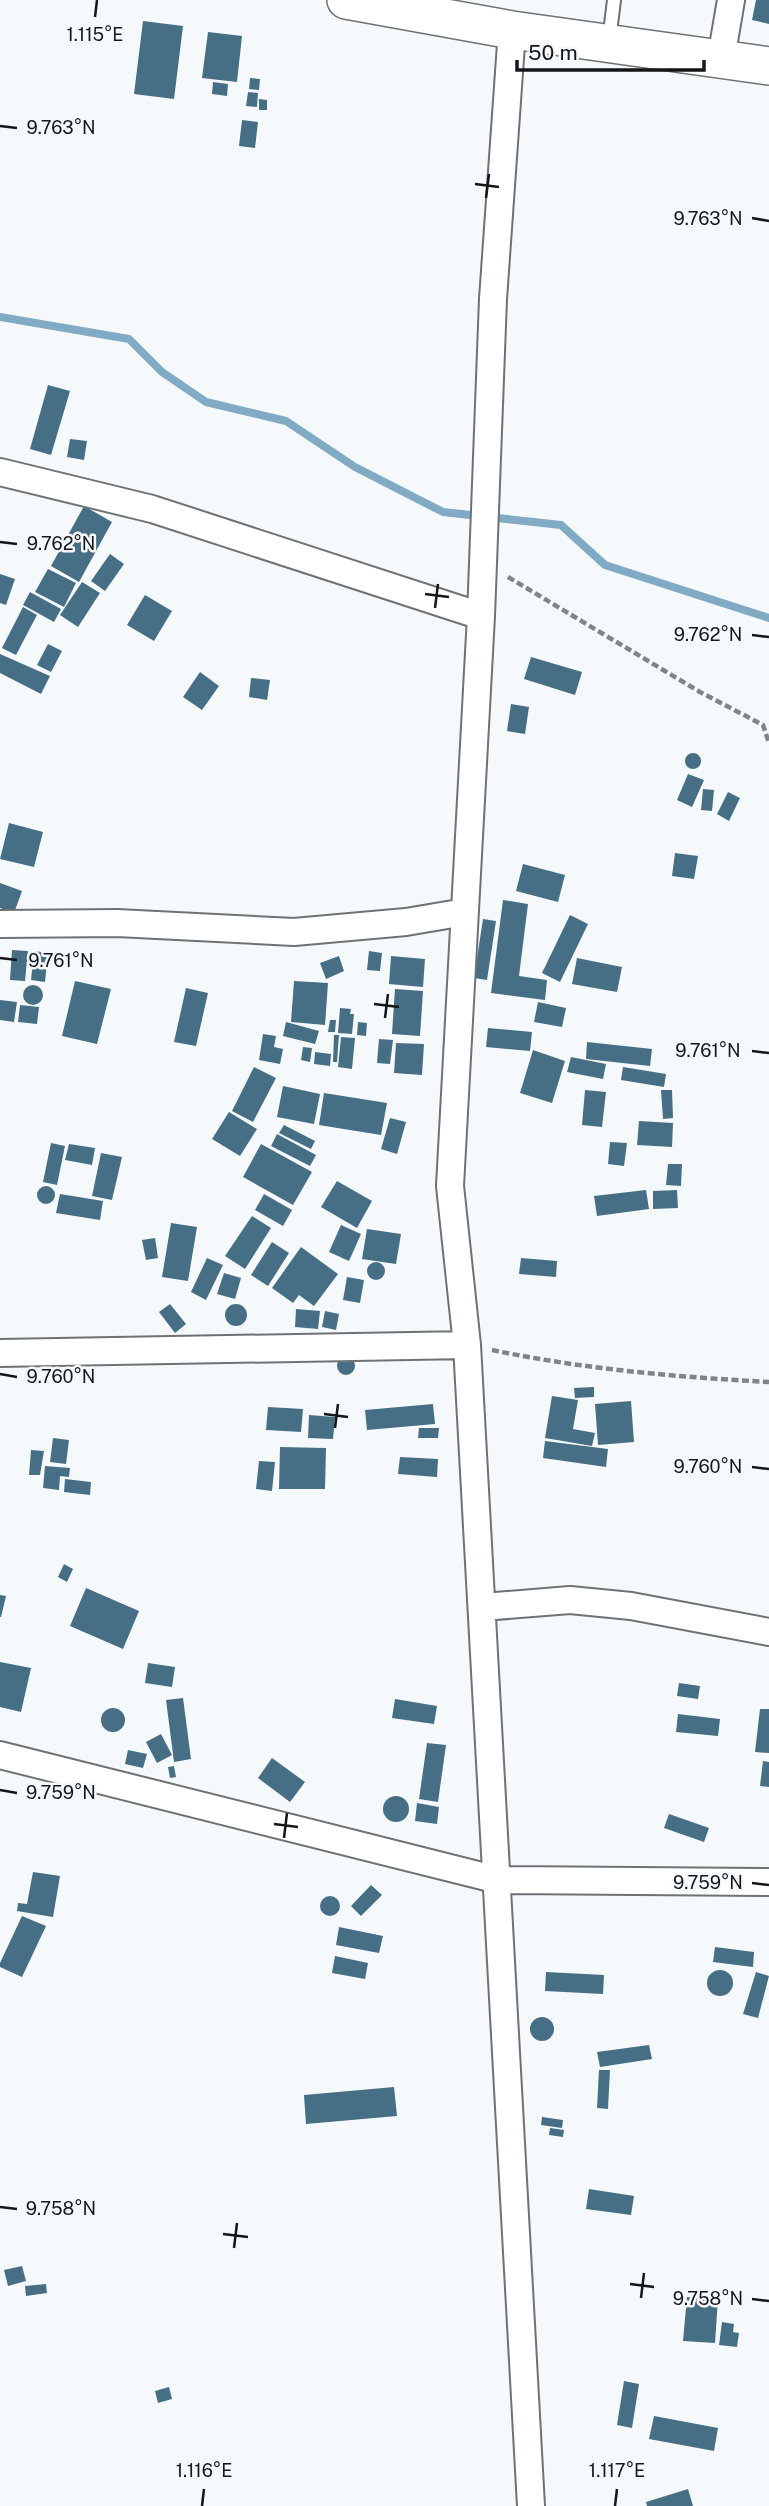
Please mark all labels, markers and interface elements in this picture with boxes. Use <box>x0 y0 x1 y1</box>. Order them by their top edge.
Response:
text: 1.115°E <box>66 24 124 45</box>
scale bar <box>517 28 704 72</box>
text: 50 m <box>528 40 578 65</box>
text: 9.763°N <box>26 117 96 138</box>
text: 9.763°N <box>673 208 743 229</box>
text: 9.762°N <box>27 533 95 554</box>
text: 9.762°N <box>674 624 742 645</box>
text: 9.761°N <box>28 950 94 971</box>
text: 9.761°N <box>675 1040 741 1061</box>
text: 9.760°N <box>27 1366 95 1387</box>
text: 9.760°N <box>674 1456 742 1477</box>
text: 9.759°N <box>26 1782 96 1803</box>
text: 9.759°N <box>673 1872 743 1893</box>
text: 9.758°N <box>26 2198 96 2219</box>
text: 9.758°N <box>673 2288 743 2309</box>
text: 1.116°E <box>176 2460 232 2481</box>
text: 1.117°E <box>589 2460 645 2481</box>

